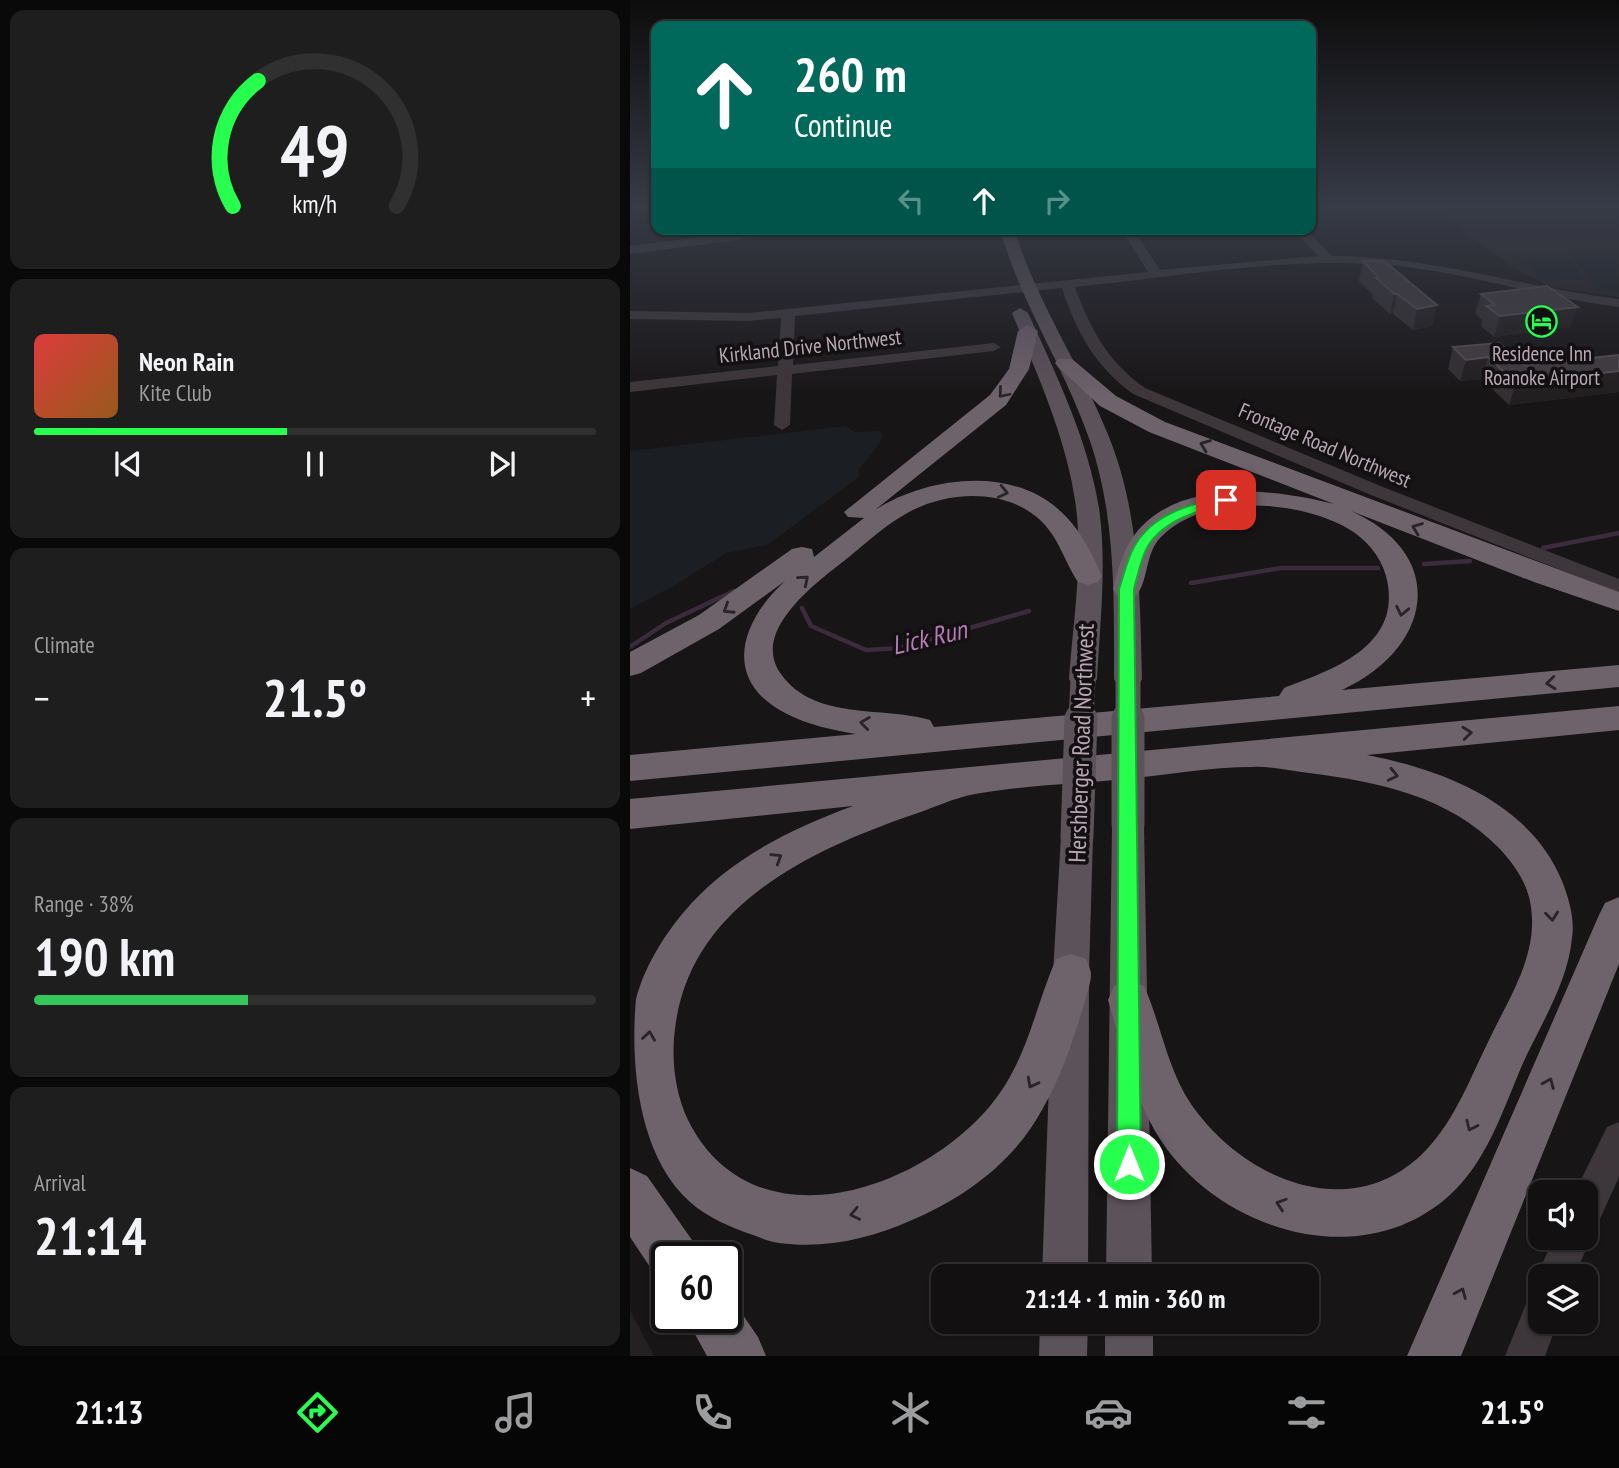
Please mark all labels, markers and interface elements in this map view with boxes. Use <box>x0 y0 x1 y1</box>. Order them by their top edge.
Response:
text: 260 m <box>794 42 907 106</box>
icon: ahead <box>679 49 770 140</box>
text: 49 <box>280 102 350 196</box>
text: Continue <box>794 104 893 146</box>
icon: left <box>892 182 930 220</box>
icon: ahead <box>965 182 1003 220</box>
icon: right <box>1038 182 1076 220</box>
text: km/h <box>293 187 337 219</box>
hotel icon: Residence Inn Roanoke Airport <box>1525 304 1559 338</box>
street label: Kirkland Drive Northwest <box>718 323 903 369</box>
place label: Residence Inn Roanoke Airport <box>1484 340 1600 391</box>
text: Neon Rain <box>139 345 234 378</box>
text: Kite Club <box>139 378 212 407</box>
one-way arrow <box>999 385 1011 398</box>
street label: Frontage Road Northwest <box>1235 396 1416 494</box>
one-way arrow <box>1200 440 1212 454</box>
icon: previous <box>109 445 147 483</box>
icon: pause <box>296 445 334 483</box>
icon: next <box>483 445 521 483</box>
pin <box>1196 470 1256 530</box>
icon: arrive <box>1207 481 1245 519</box>
one-way arrow <box>997 484 1009 499</box>
one-way arrow <box>1412 522 1424 536</box>
one-way arrow <box>795 576 808 588</box>
one-way arrow <box>723 601 736 614</box>
one-way arrow <box>1395 605 1410 617</box>
water label: Lick Run <box>888 612 971 662</box>
street label: Hershberger Road Northwest <box>1061 623 1101 863</box>
text: Climate <box>34 630 95 659</box>
text: 21.5° <box>263 664 367 731</box>
text: − <box>34 673 50 722</box>
text: + <box>580 673 596 722</box>
one-way arrow <box>1545 675 1556 690</box>
one-way arrow <box>859 716 871 731</box>
one-way arrow <box>1462 726 1473 741</box>
one-way arrow <box>1387 767 1399 781</box>
one-way arrow <box>769 853 782 866</box>
text: Range · 38% <box>34 889 134 918</box>
one-way arrow <box>1544 911 1559 922</box>
text: 190 km <box>34 923 175 990</box>
one-way arrow <box>641 1030 656 1042</box>
one-way arrow <box>1026 1076 1040 1088</box>
one-way arrow <box>1540 1078 1554 1090</box>
one-way arrow <box>1466 1119 1480 1131</box>
position arrow <box>1092 1127 1166 1201</box>
text: Arrival <box>34 1168 86 1197</box>
map controls <box>1528 1180 1598 1334</box>
button: sound <box>1528 1180 1598 1250</box>
one-way arrow <box>1275 1197 1287 1212</box>
text: 21:14 <box>34 1202 146 1269</box>
one-way arrow <box>849 1206 861 1221</box>
speed limit sign: 60 <box>651 1242 742 1333</box>
button: layers <box>1528 1264 1598 1334</box>
text: 21:14 · 1 min · 360 m <box>1025 1282 1225 1315</box>
one-way arrow <box>1452 1288 1466 1300</box>
icon: directions <box>293 1388 342 1437</box>
icon: music <box>491 1388 540 1437</box>
icon: phone <box>688 1388 737 1437</box>
icon: climate <box>886 1388 935 1437</box>
icon: car <box>1084 1388 1133 1437</box>
icon: filters <box>1282 1388 1331 1437</box>
text: 21:13 <box>74 1391 144 1433</box>
text: 21.5° <box>1480 1391 1544 1433</box>

